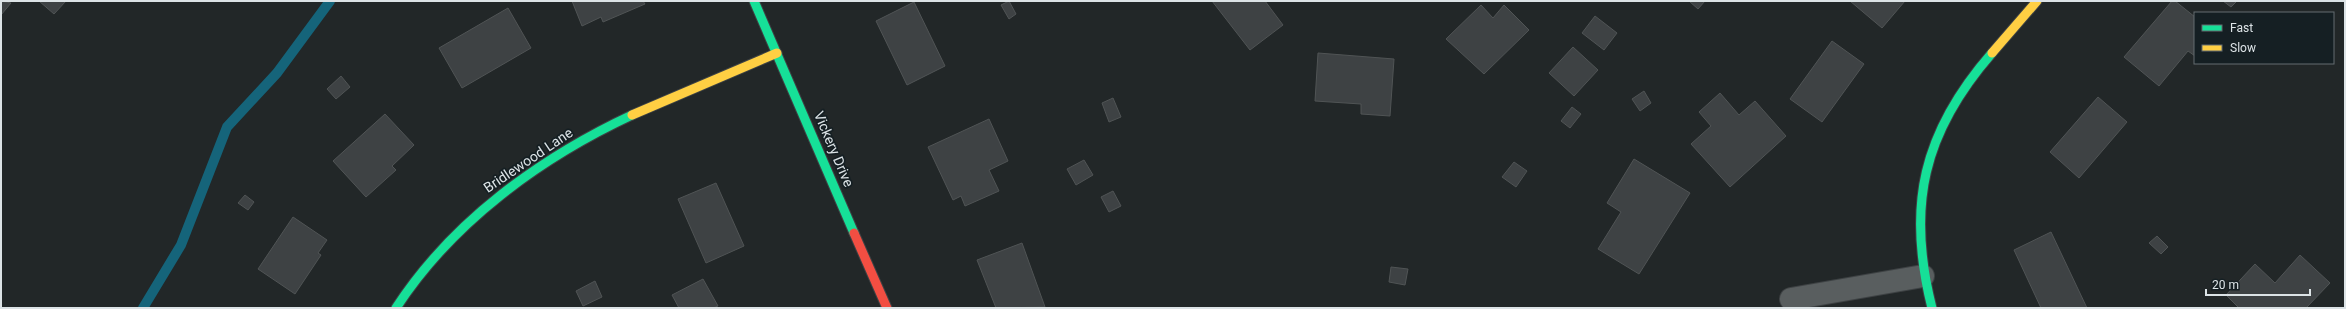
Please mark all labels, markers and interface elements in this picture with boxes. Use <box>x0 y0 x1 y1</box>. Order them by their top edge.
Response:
legend <box>2194 12 2334 64</box>
text: Fast <box>2230 21 2253 35</box>
text: Slow <box>2230 41 2256 55</box>
street label: Vickery Drive <box>811 109 857 189</box>
street label: Bridlewood Lane <box>481 124 575 196</box>
scale bar <box>2206 271 2310 297</box>
text: 20 m <box>2212 278 2239 292</box>

